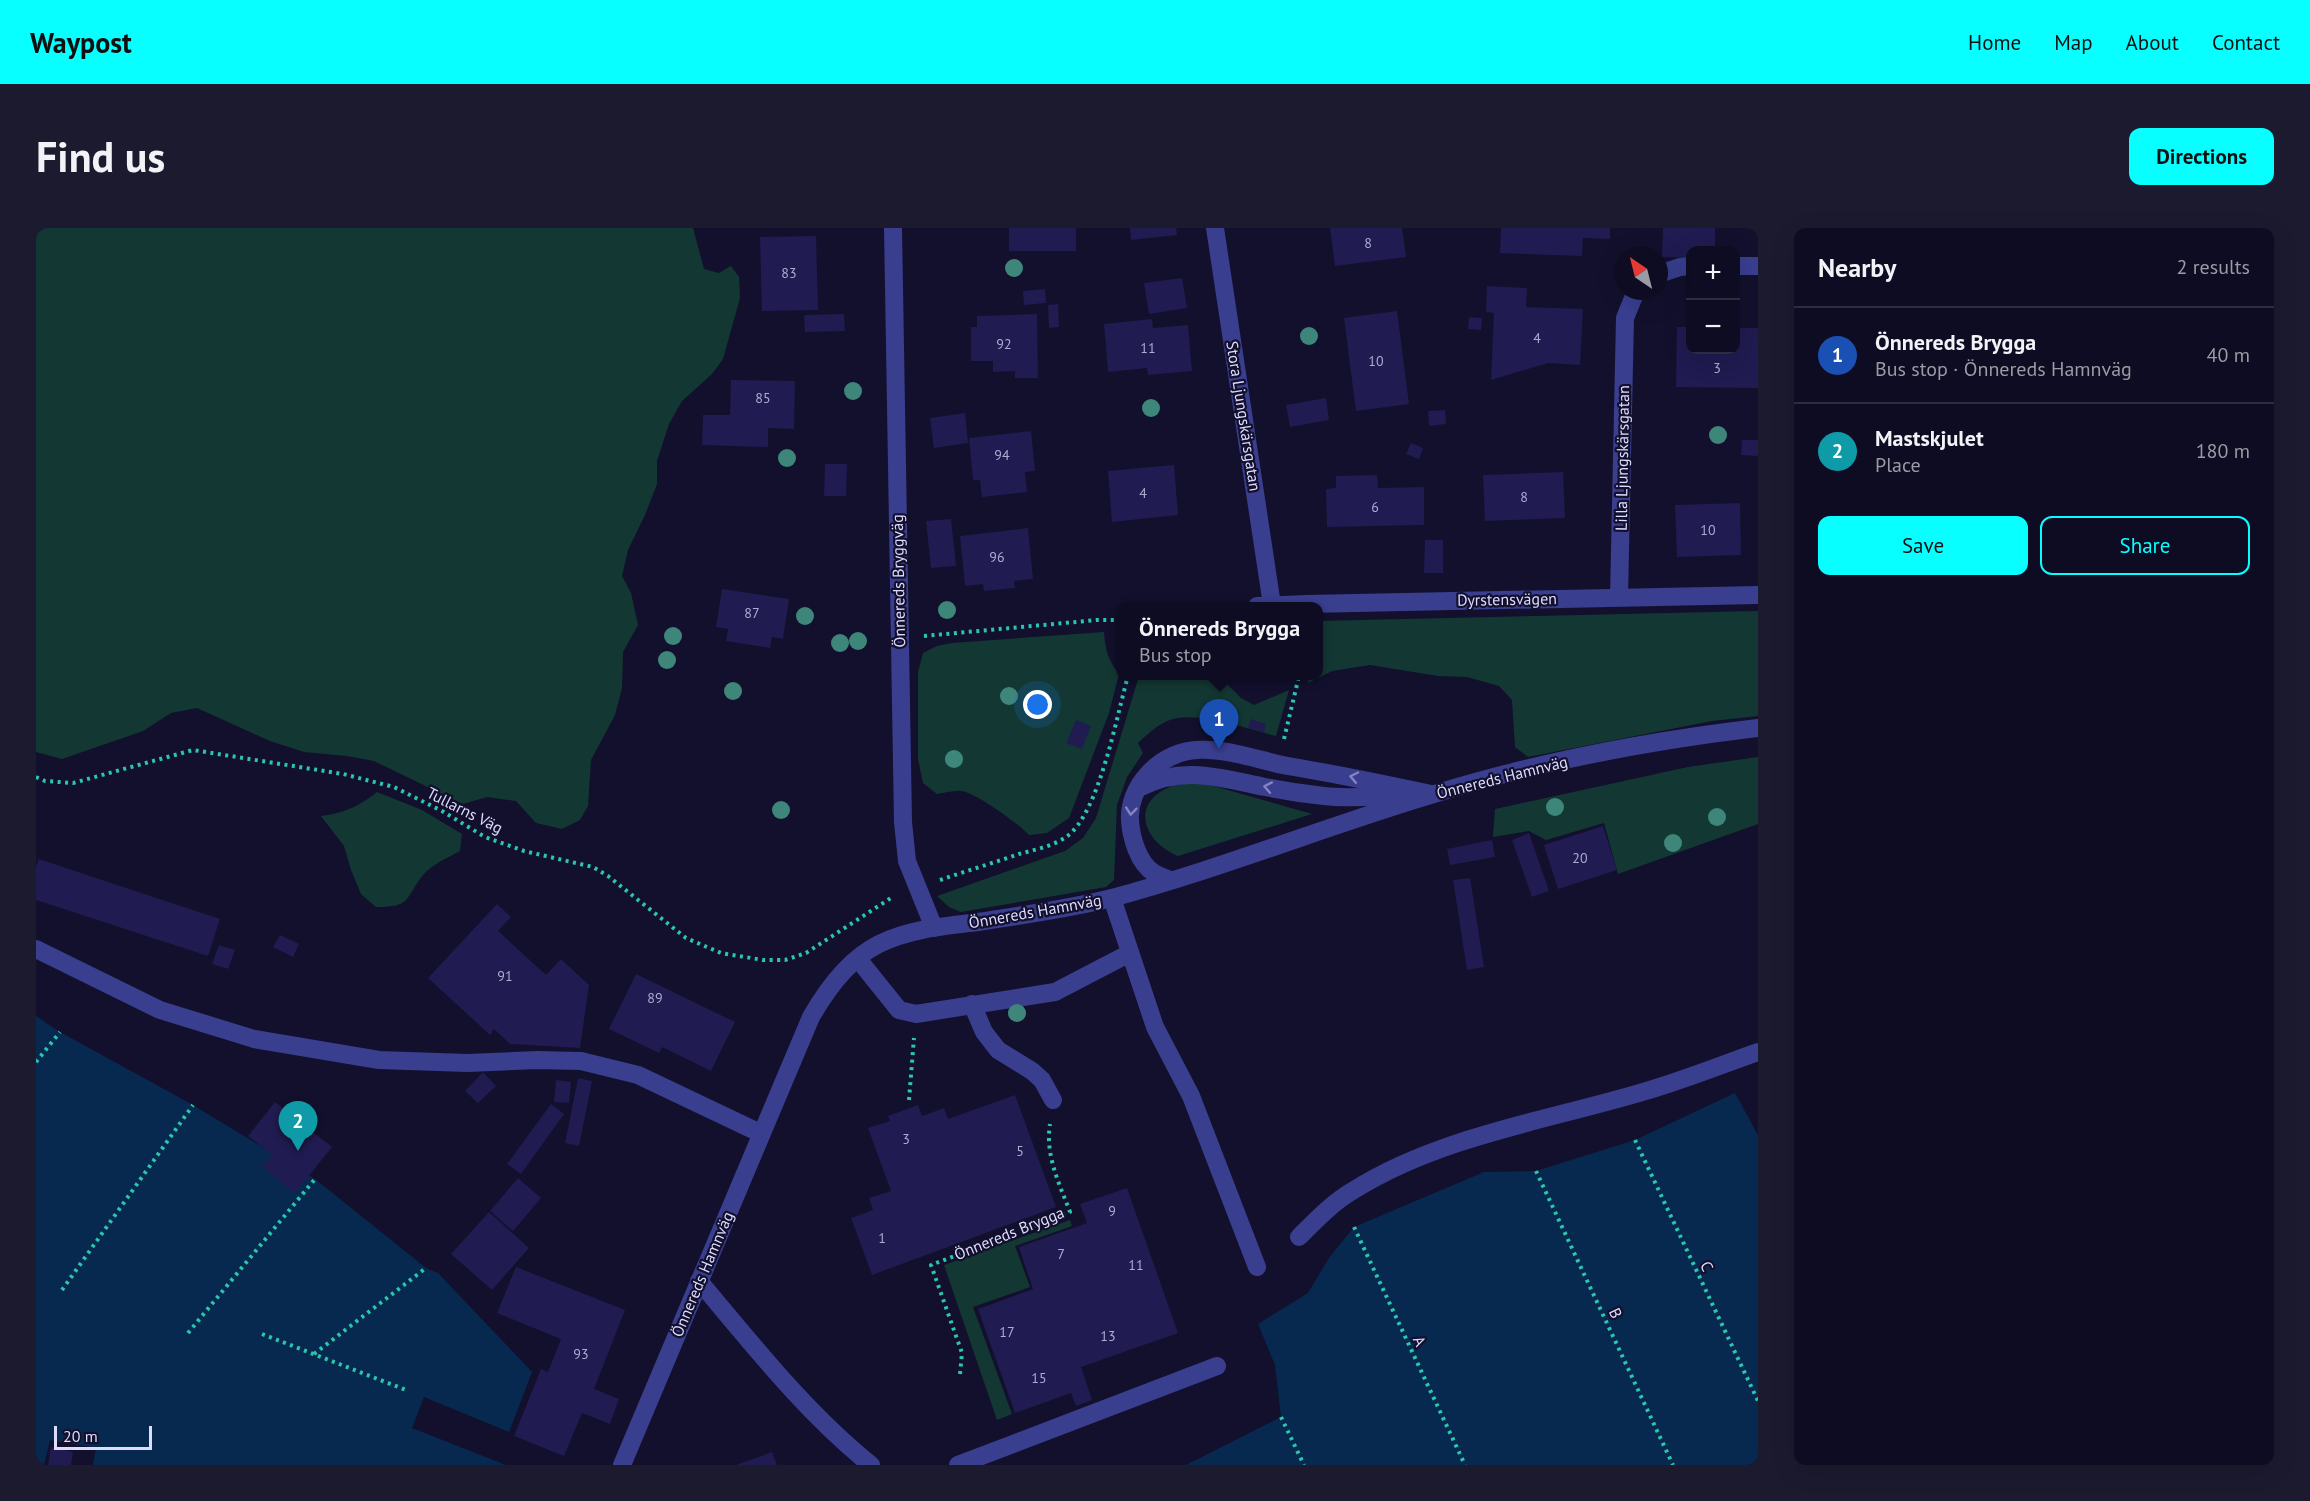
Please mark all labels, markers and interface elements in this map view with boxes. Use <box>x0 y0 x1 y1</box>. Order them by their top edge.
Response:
text: Waypost <box>30 24 132 61</box>
text: Home <box>1968 29 2021 56</box>
text: Map <box>2054 29 2093 56</box>
text: About <box>2126 29 2179 56</box>
text: Contact <box>2212 29 2280 56</box>
button: Directions <box>2129 128 2274 185</box>
text: Find us <box>36 129 165 184</box>
house number: 8 <box>1364 234 1372 252</box>
north arrow <box>1614 246 1668 300</box>
map controls <box>1686 246 1740 354</box>
button: + <box>1686 246 1740 300</box>
text: Nearby <box>1818 251 1896 284</box>
text: 2 results <box>2177 254 2250 280</box>
house number: 83 <box>781 264 797 282</box>
button: − <box>1686 300 1740 354</box>
text: Önnereds Brygga <box>1875 328 2036 356</box>
house number: 4 <box>1533 329 1541 347</box>
house number: 92 <box>996 335 1012 353</box>
house number: 11 <box>1140 339 1156 357</box>
street label: Stora Ljungskärsgatan <box>1222 340 1266 492</box>
text: 1 <box>1832 342 1843 368</box>
text: 40 m <box>2207 342 2250 368</box>
house number: 10 <box>1368 352 1384 370</box>
text: Bus stop · Önnereds Hamnväg <box>1875 356 2132 382</box>
house number: 3 <box>1713 359 1721 377</box>
street label: Lilla Ljungskärsgatan <box>1611 385 1633 531</box>
house number: 85 <box>755 389 771 407</box>
text: Mastskjulet <box>1875 424 1984 452</box>
text: 2 <box>1832 438 1843 464</box>
text: 180 m <box>2196 438 2250 464</box>
house number: 94 <box>994 446 1010 464</box>
text: Place <box>1875 452 1921 478</box>
house number: 4 <box>1139 484 1147 502</box>
house number: 8 <box>1520 488 1528 506</box>
house number: 6 <box>1371 498 1379 516</box>
street label: Önnereds Bryggväg <box>887 514 909 648</box>
button: Save <box>1818 516 2028 575</box>
button: Share <box>2040 516 2250 575</box>
house number: 10 <box>1700 521 1716 539</box>
house number: 96 <box>989 548 1005 566</box>
street label: Dyrstensvägen <box>1457 588 1557 610</box>
popup <box>1116 602 1323 680</box>
house number: 87 <box>744 604 760 622</box>
text: Önnereds Brygga <box>1139 614 1300 642</box>
text: Bus stop <box>1139 642 1212 668</box>
your location <box>1023 690 1052 719</box>
pin: 1 <box>1200 700 1238 749</box>
street label: Önnereds Hamnväg <box>1434 751 1570 803</box>
one-way arrow <box>1349 771 1359 784</box>
one-way arrow <box>1264 781 1274 794</box>
street label: Tullarns Väg <box>424 782 506 838</box>
one-way arrow <box>1125 807 1138 816</box>
house number: 20 <box>1572 849 1588 867</box>
street label: Önnereds Hamnväg <box>967 889 1103 933</box>
house number: 91 <box>497 967 513 985</box>
house number: 89 <box>647 989 663 1007</box>
pin: 2 <box>278 1102 318 1151</box>
house number: 3 <box>902 1130 910 1148</box>
house number: 5 <box>1016 1142 1024 1160</box>
street label: Önnereds Brygga <box>951 1202 1067 1264</box>
house number: 9 <box>1108 1202 1116 1220</box>
street label: Önnereds Hamnväg <box>667 1208 737 1340</box>
house number: 1 <box>878 1229 886 1247</box>
house number: 7 <box>1057 1245 1065 1263</box>
house number: 11 <box>1128 1256 1144 1274</box>
street label: C <box>1696 1258 1718 1274</box>
street label: B <box>1605 1305 1627 1321</box>
house number: 17 <box>999 1323 1015 1341</box>
house number: 13 <box>1100 1327 1116 1345</box>
street label: A <box>1409 1333 1431 1350</box>
house number: 93 <box>573 1345 589 1363</box>
house number: 15 <box>1031 1369 1047 1387</box>
scale bar <box>54 1423 152 1450</box>
text: 20 m <box>63 1426 98 1446</box>

